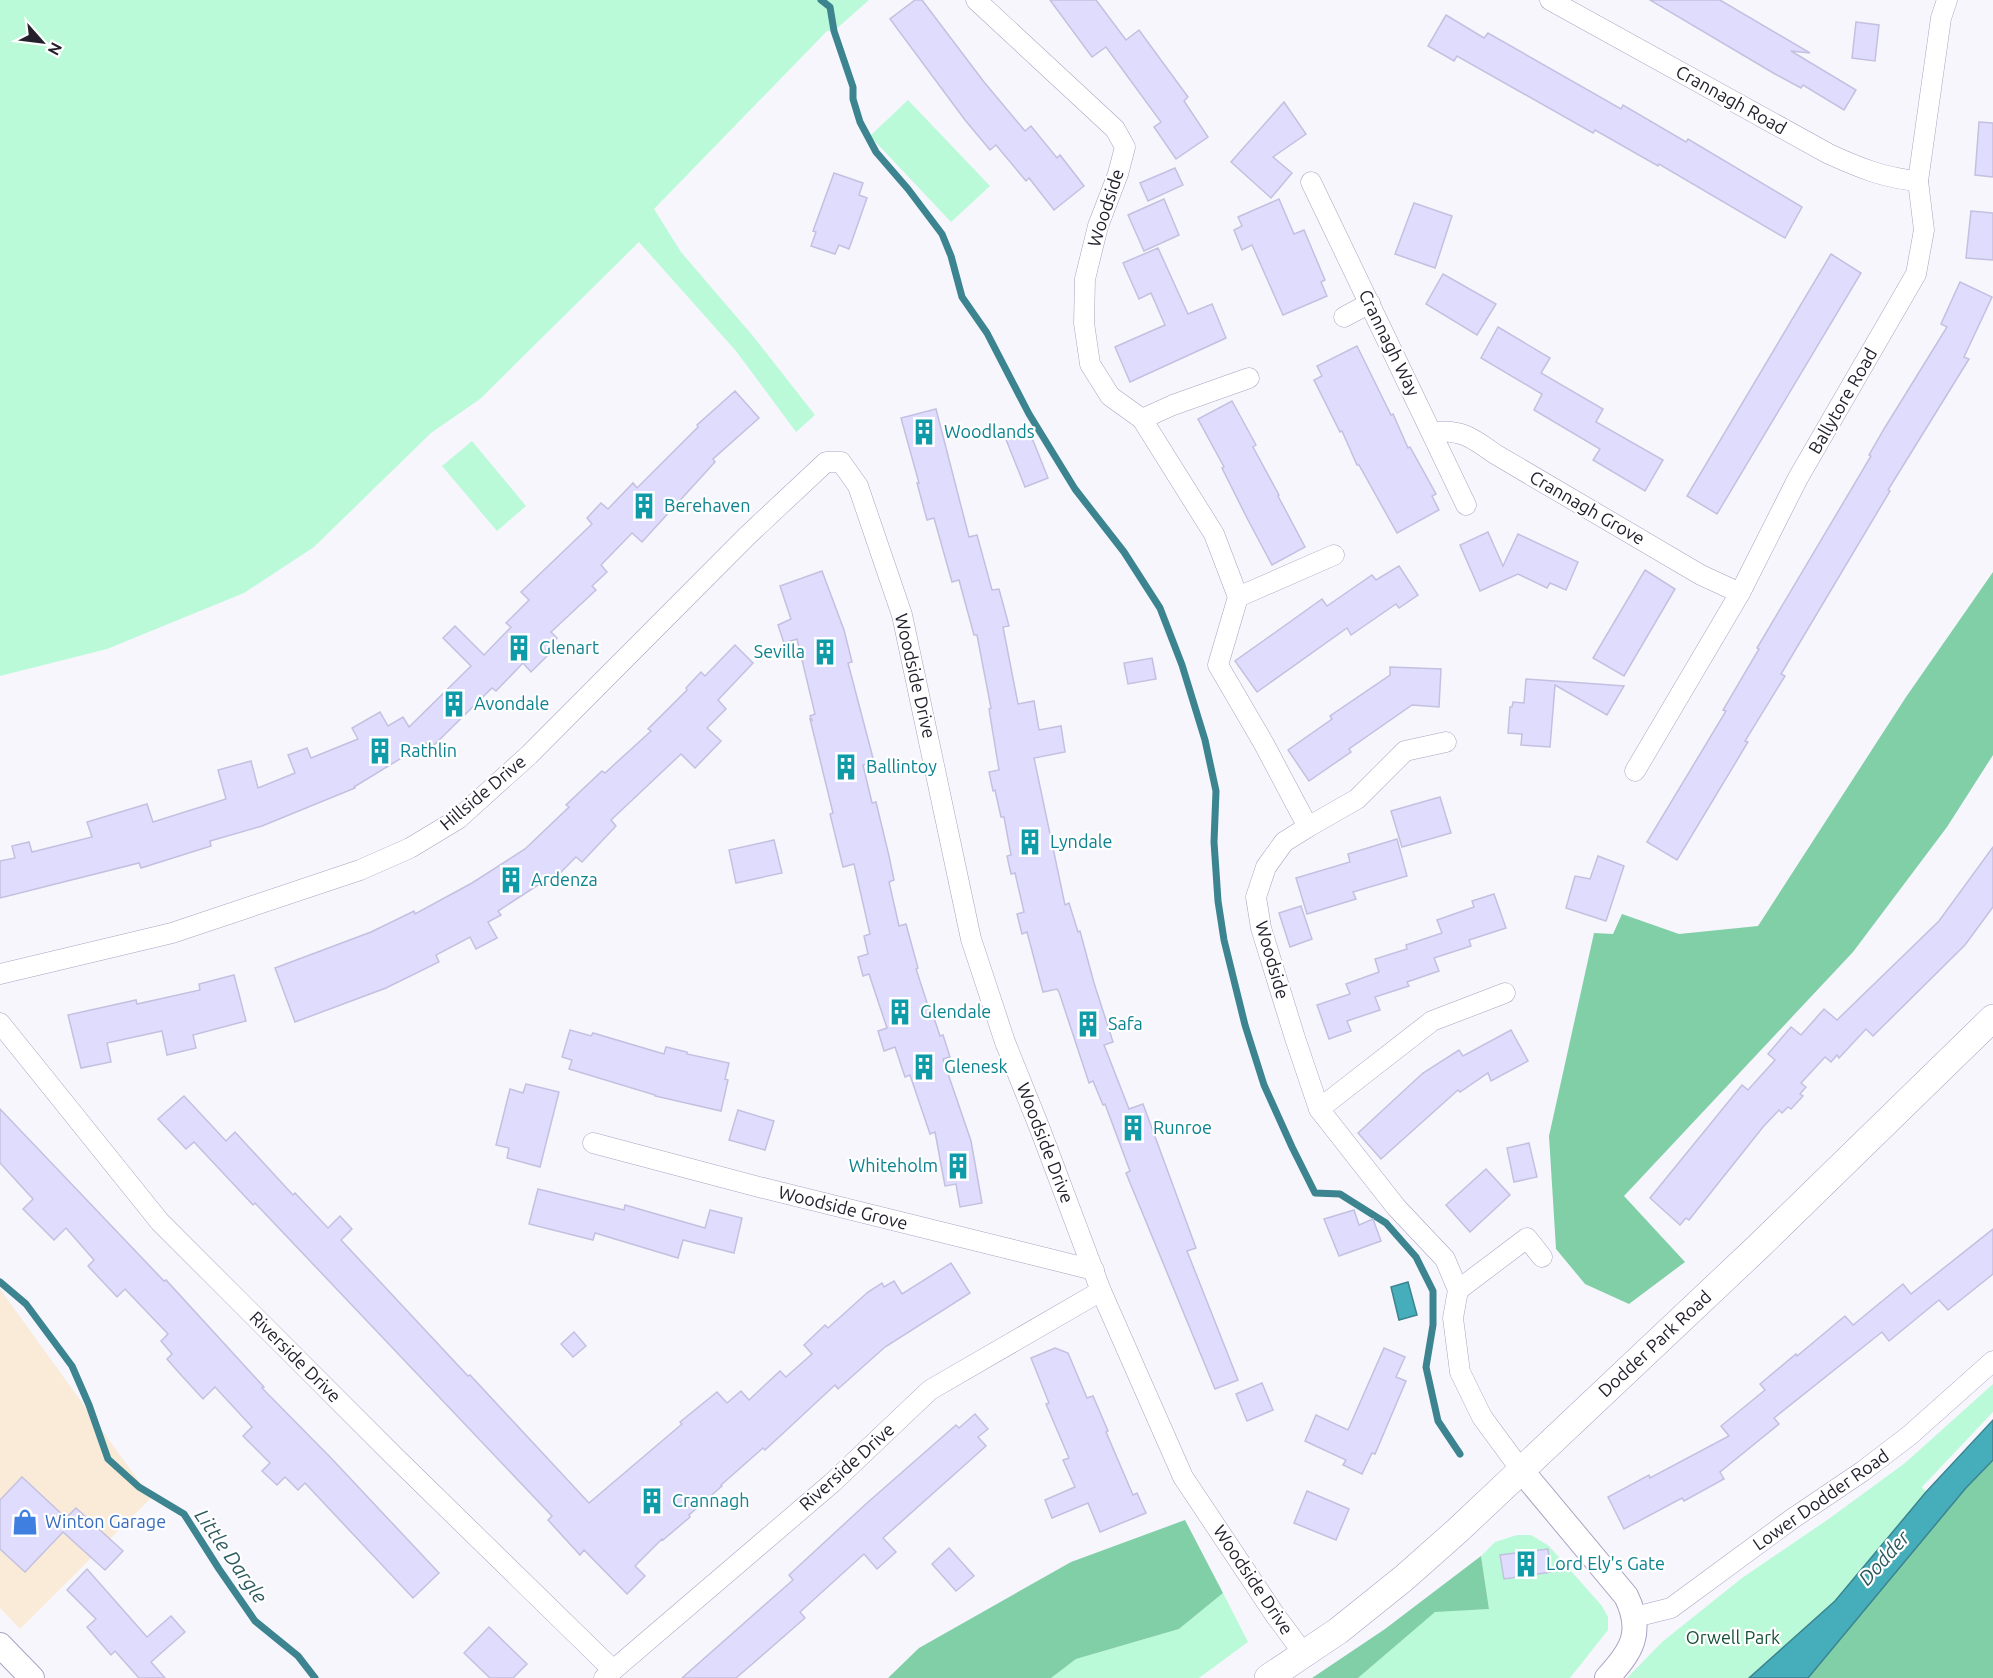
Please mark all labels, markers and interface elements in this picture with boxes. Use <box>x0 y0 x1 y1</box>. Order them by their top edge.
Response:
north arrow <box>12 12 72 72</box>
text: N <box>44 40 66 59</box>
street label: Crannagh Road <box>1673 61 1790 138</box>
street label: Woodside <box>1083 166 1127 249</box>
street label: Crannagh Way <box>1356 286 1424 399</box>
street label: Ballytore Road <box>1804 344 1880 457</box>
building icon: Woodlands <box>909 417 939 447</box>
place label: Woodlands <box>944 421 1035 441</box>
street label: Crannagh Grove <box>1526 466 1649 548</box>
building icon: Berehaven <box>629 491 659 521</box>
place label: Berehaven <box>664 495 751 515</box>
street label: Woodside Drive <box>892 612 940 740</box>
building icon: Glenart <box>504 633 534 663</box>
place label: Glenart <box>539 637 599 657</box>
building icon: Sevilla <box>810 637 840 667</box>
place label: Sevilla <box>754 641 805 661</box>
building icon: Avondale <box>439 689 469 719</box>
place label: Avondale <box>474 693 549 713</box>
building icon: Rathlin <box>365 736 395 766</box>
place label: Rathlin <box>400 740 457 760</box>
street label: Hillside Drive <box>435 751 529 834</box>
building icon: Ballintoy <box>831 752 861 782</box>
place label: Ballintoy <box>866 756 937 776</box>
building icon: Lyndale <box>1015 827 1045 857</box>
place label: Lyndale <box>1050 831 1112 851</box>
building icon: Ardenza <box>496 865 526 895</box>
place label: Ardenza <box>531 869 598 889</box>
street label: Woodside <box>1252 918 1294 1001</box>
building icon: Glendale <box>885 997 915 1027</box>
place label: Glendale <box>920 1001 991 1021</box>
building icon: Safa <box>1073 1009 1103 1039</box>
place label: Safa <box>1108 1013 1143 1033</box>
building icon: Glenesk <box>909 1052 939 1082</box>
place label: Glenesk <box>944 1056 1008 1076</box>
street label: Woodside Drive <box>1014 1080 1078 1206</box>
building icon: Runroe <box>1118 1113 1148 1143</box>
place label: Runroe <box>1153 1117 1212 1137</box>
building icon: Whiteholm <box>943 1151 973 1181</box>
place label: Whiteholm <box>849 1155 938 1175</box>
street label: Woodside Grove <box>776 1181 910 1233</box>
street label: Dodder Park Road <box>1594 1286 1715 1401</box>
street label: Riverside Drive <box>246 1307 345 1406</box>
street label: Riverside Drive <box>795 1419 898 1514</box>
street label: Lower Dodder Road <box>1749 1445 1892 1554</box>
building icon: Crannagh <box>637 1486 667 1516</box>
place label: Crannagh <box>672 1490 750 1510</box>
water label: Little Dargle <box>191 1504 272 1607</box>
shop icon: Winton Garage <box>10 1507 40 1537</box>
place label: Winton Garage <box>45 1511 166 1531</box>
street label: Woodside Drive <box>1210 1521 1298 1638</box>
water label: Dodder <box>1853 1525 1915 1589</box>
building icon: Lord Ely's Gate <box>1511 1549 1541 1579</box>
place label: Lord Ely's Gate <box>1546 1553 1665 1573</box>
park label: Orwell Park <box>1686 1627 1780 1647</box>

